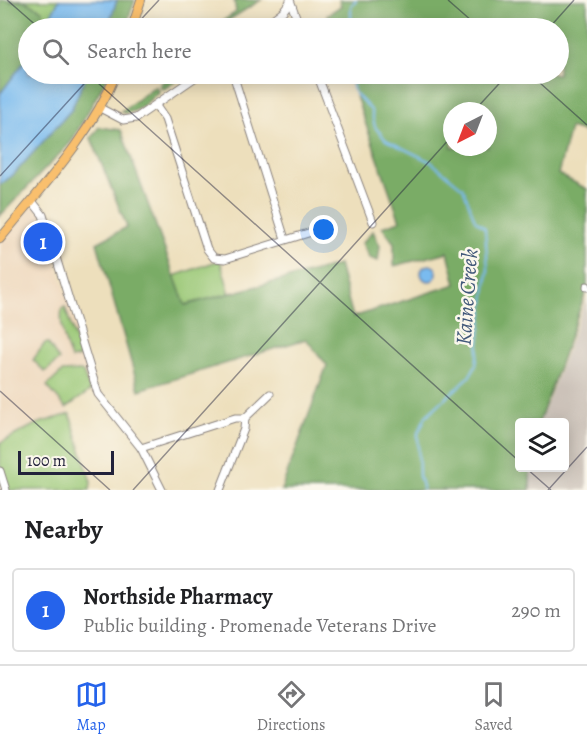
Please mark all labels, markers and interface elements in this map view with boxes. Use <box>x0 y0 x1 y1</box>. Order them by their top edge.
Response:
search box <box>18 18 569 84</box>
icon: search <box>39 35 72 68</box>
text: Search here <box>87 36 192 66</box>
north arrow <box>443 102 497 156</box>
your location <box>309 215 338 244</box>
pin: 1 <box>24 220 63 264</box>
water label: Kaine Creek <box>449 248 485 346</box>
map controls <box>515 418 569 472</box>
button: layers <box>515 418 569 472</box>
scale bar <box>18 448 114 476</box>
text: 100 m <box>27 450 66 472</box>
text: Nearby <box>24 512 103 547</box>
text: Northside Pharmacy <box>83 582 272 612</box>
text: 1 <box>42 597 49 624</box>
text: 290 m <box>511 597 561 624</box>
text: Public building · Promenade Veterans Drive <box>83 612 436 639</box>
tab: Map <box>75 678 108 736</box>
tab: Directions <box>257 678 325 736</box>
tab: Saved <box>474 678 512 736</box>

